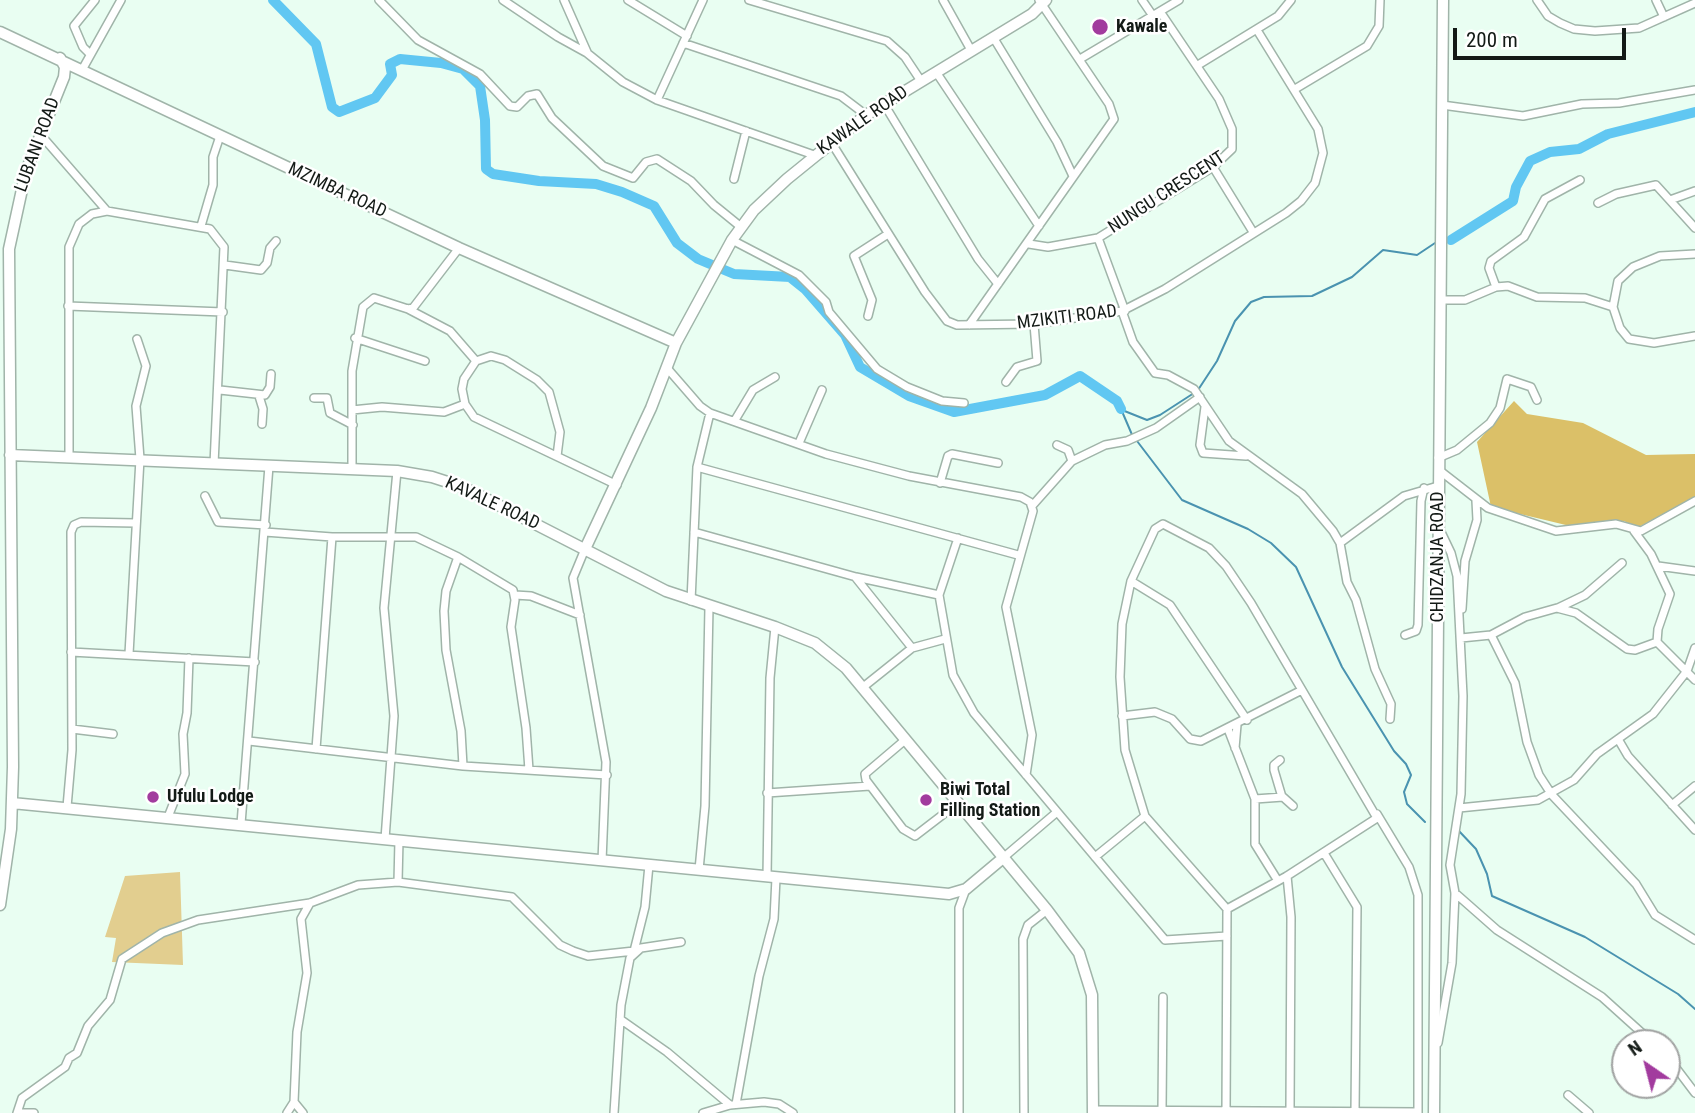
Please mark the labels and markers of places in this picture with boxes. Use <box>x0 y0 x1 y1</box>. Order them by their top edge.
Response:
place label: Kawale <box>1116 16 1167 38</box>
marker: Kawale <box>1090 17 1110 37</box>
place label: Biwi Total Filling Station <box>940 779 1040 822</box>
place label: Ufulu Lodge <box>167 786 254 808</box>
marker: Ufulu Lodge <box>145 789 161 805</box>
marker: Biwi Total Filling Station <box>918 792 934 808</box>

